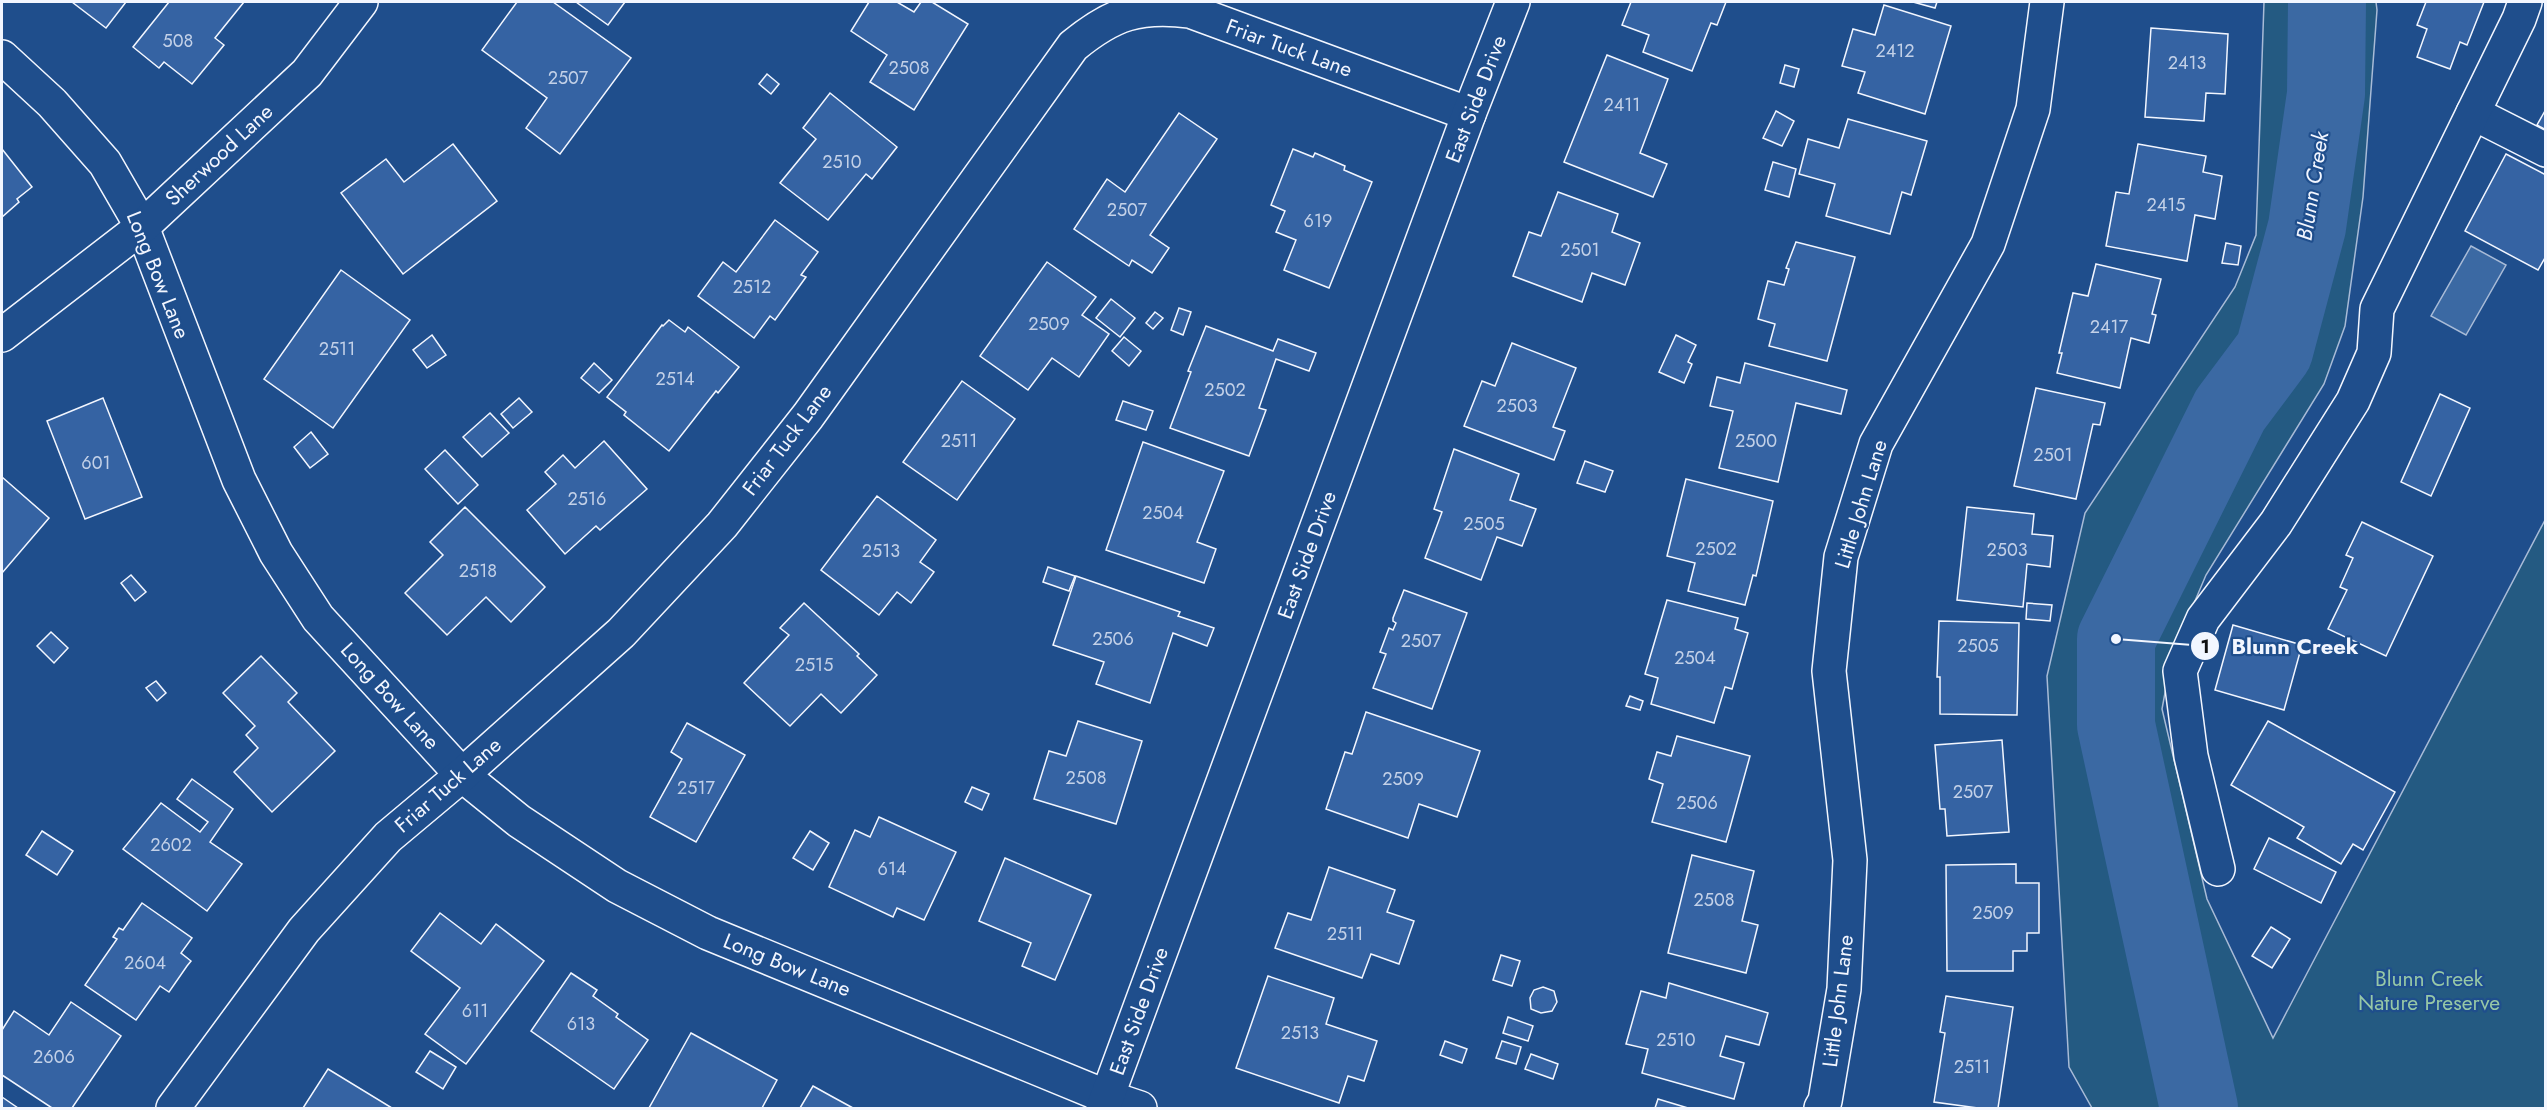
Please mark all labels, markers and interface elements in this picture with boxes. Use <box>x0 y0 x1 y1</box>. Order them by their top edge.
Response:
street label: Friar Tuck Lane <box>1222 11 1357 85</box>
house number: 508 <box>163 28 193 54</box>
street label: East Side Drive <box>1438 31 1514 167</box>
house number: 2412 <box>1875 38 1915 64</box>
house number: 2413 <box>2168 50 2207 76</box>
house number: 2508 <box>888 55 930 81</box>
house number: 2507 <box>548 65 589 91</box>
house number: 2411 <box>1604 92 1640 118</box>
street label: Sherwood Lane <box>158 97 280 213</box>
water label: Blunn Creek <box>2288 128 2337 243</box>
house number: 2510 <box>822 149 862 175</box>
house number: 2415 <box>2147 192 2186 218</box>
house number: 2507 <box>1107 197 1148 223</box>
street label: Long Bow Lane <box>119 207 197 343</box>
house number: 619 <box>1304 208 1332 234</box>
house number: 2501 <box>1560 237 1600 263</box>
house number: 2512 <box>733 274 771 300</box>
house number: 2509 <box>1028 311 1070 337</box>
house number: 2417 <box>2090 314 2129 340</box>
house number: 2511 <box>319 336 355 362</box>
house number: 2514 <box>656 366 695 392</box>
house number: 2502 <box>1204 377 1246 403</box>
street label: Friar Tuck Lane <box>735 378 839 502</box>
house number: 2503 <box>1496 393 1538 419</box>
house number: 2511 <box>941 428 977 454</box>
house number: 2500 <box>1735 428 1777 454</box>
street label: Little John Lane <box>1827 436 1895 572</box>
house number: 2501 <box>2033 442 2073 468</box>
house number: 601 <box>81 450 111 476</box>
house number: 2516 <box>568 486 606 512</box>
street label: East Side Drive <box>1270 487 1344 623</box>
house number: 2504 <box>1142 500 1184 526</box>
house number: 2505 <box>1463 511 1505 537</box>
house number: 2502 <box>1695 536 1737 562</box>
house number: 2503 <box>1986 537 2028 563</box>
house number: 2513 <box>862 538 900 564</box>
house number: 2518 <box>459 558 497 584</box>
house number: 2506 <box>1092 626 1134 652</box>
callout: Blunn Creek <box>2190 626 2371 666</box>
house number: 2507 <box>1401 628 1442 654</box>
text: Blunn Creek <box>2231 630 2359 662</box>
house number: 2505 <box>1957 633 1999 659</box>
text: 1 <box>2200 634 2210 660</box>
street label: Long Bow Lane <box>334 636 446 756</box>
house number: 2504 <box>1674 645 1716 671</box>
house number: 2515 <box>795 652 833 678</box>
street label: Friar Tuck Lane <box>388 730 508 840</box>
house number: 2508 <box>1065 765 1107 791</box>
house number: 2509 <box>1382 766 1424 792</box>
house number: 2517 <box>677 775 716 801</box>
house number: 2507 <box>1953 779 1994 805</box>
house number: 2506 <box>1676 790 1718 816</box>
house number: 2602 <box>150 832 192 858</box>
house number: 614 <box>878 856 906 882</box>
house number: 2508 <box>1693 887 1735 913</box>
house number: 2509 <box>1972 900 2014 926</box>
house number: 2511 <box>1327 921 1363 947</box>
street label: Long Bow Lane <box>719 926 855 1004</box>
street label: Little John Lane <box>1815 933 1861 1069</box>
street label: East Side Drive <box>1102 943 1176 1079</box>
house number: 2604 <box>124 950 166 976</box>
park label: Blunn Creek Nature Preserve <box>2358 964 2500 1018</box>
house number: 611 <box>462 998 488 1024</box>
house number: 613 <box>567 1011 595 1037</box>
house number: 2513 <box>1281 1020 1319 1046</box>
house number: 2510 <box>1656 1027 1696 1053</box>
house number: 2606 <box>33 1044 75 1070</box>
house number: 2511 <box>1954 1054 1990 1080</box>

